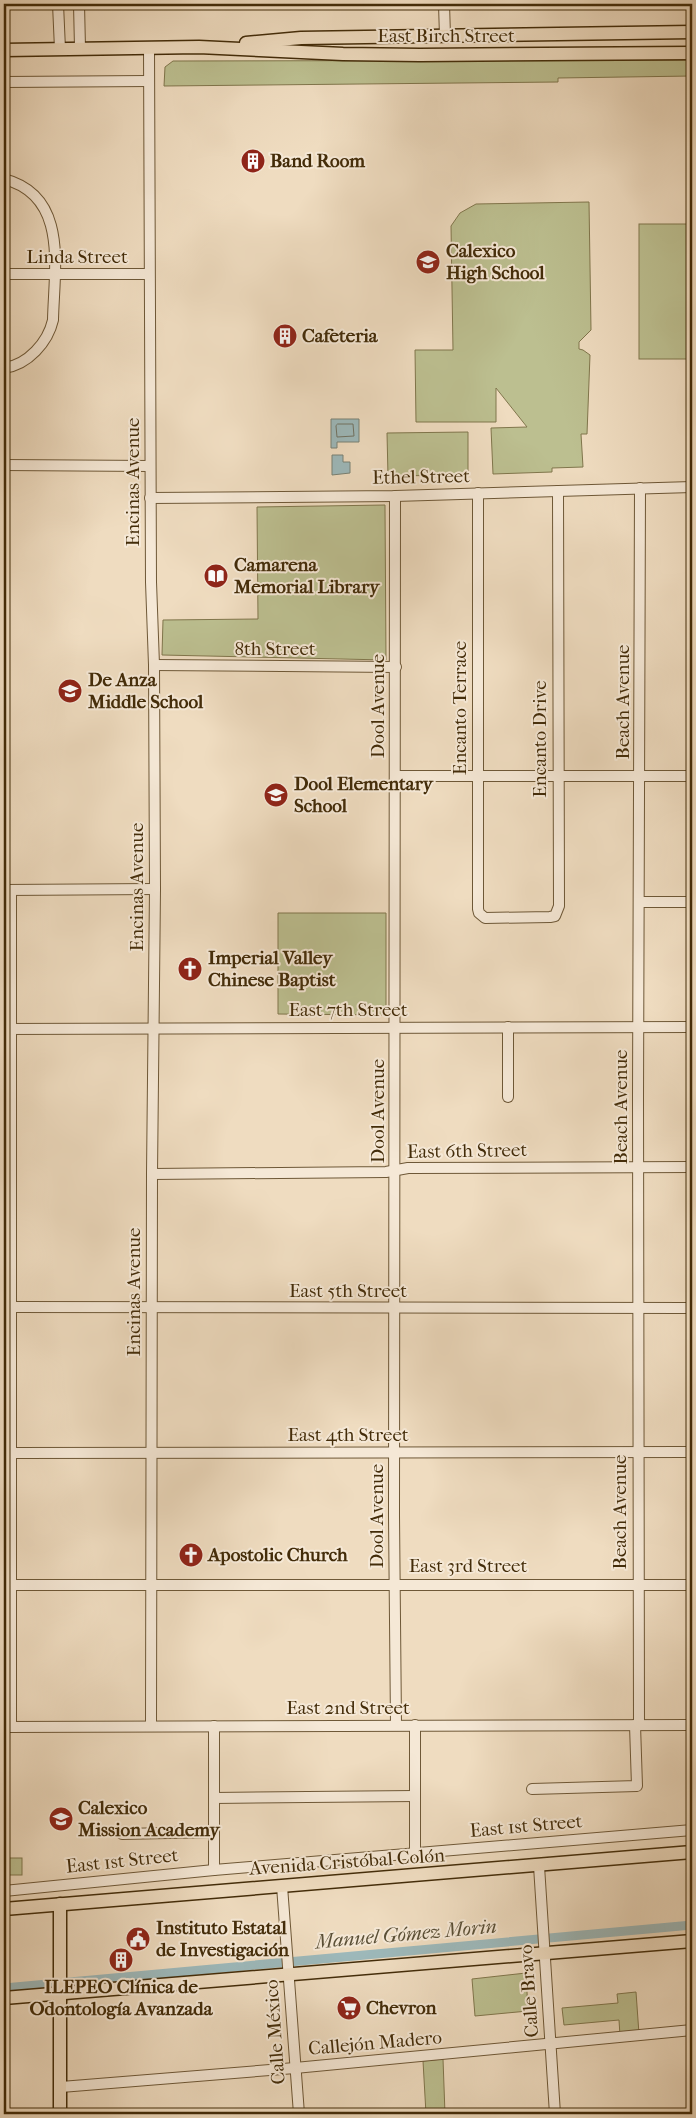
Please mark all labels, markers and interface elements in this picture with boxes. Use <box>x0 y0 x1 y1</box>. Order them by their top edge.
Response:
street label: East Birch Street <box>377 25 515 47</box>
building icon: Band Room <box>240 148 266 174</box>
place label: Band Room <box>270 150 365 172</box>
place label: Calexico High School <box>446 240 545 284</box>
street label: Linda Street <box>26 246 128 268</box>
school or university icon: Calexico High School <box>415 249 441 275</box>
building icon: Cafeteria <box>272 323 298 349</box>
place label: Cafeteria <box>302 325 379 347</box>
street label: Encinas Avenue <box>122 418 144 546</box>
street label: Ethel Street <box>372 465 470 489</box>
place label: Camarena Memorial Library <box>233 554 380 598</box>
library icon: Camarena Memorial Library <box>203 563 229 589</box>
street label: 8th Street <box>234 638 316 660</box>
street label: Encanto Terrace <box>449 641 471 775</box>
street label: Beach Avenue <box>612 645 634 759</box>
street label: Dool Avenue <box>367 654 389 758</box>
place label: De Anza Middle School <box>87 669 204 713</box>
school or university icon: De Anza Middle School <box>57 678 83 704</box>
street label: Encanto Drive <box>529 680 551 798</box>
place label: Dool Elementary School <box>294 773 434 817</box>
school or university icon: Dool Elementary School <box>263 782 289 808</box>
street label: Encinas Avenue <box>126 823 148 951</box>
place label: Imperial Valley Chinese Baptist <box>208 947 336 991</box>
church icon: Imperial Valley Chinese Baptist <box>177 956 203 982</box>
street label: East 7th Street <box>288 999 408 1021</box>
street label: Beach Avenue <box>610 1050 632 1164</box>
street label: Dool Avenue <box>367 1059 389 1163</box>
street label: East 6th Street <box>407 1139 527 1163</box>
street label: Encinas Avenue <box>123 1228 145 1356</box>
street label: East 5th Street <box>289 1280 407 1302</box>
street label: East 4th Street <box>287 1424 409 1446</box>
street label: Beach Avenue <box>609 1455 631 1569</box>
street label: Dool Avenue <box>366 1464 388 1568</box>
church icon: Apostolic Church <box>178 1542 204 1568</box>
place label: Apostolic Church <box>207 1544 348 1566</box>
street label: East 3rd Street <box>409 1555 527 1577</box>
street label: East 2nd Street <box>286 1697 410 1719</box>
place label: Calexico Mission Academy <box>77 1797 221 1841</box>
school or university icon: Calexico Mission Academy <box>48 1806 74 1832</box>
street label: East 1st Street <box>469 1810 583 1842</box>
street label: East 1st Street <box>65 1844 180 1878</box>
street label: Avenida Cristóbal Colón <box>248 1844 445 1880</box>
water label: Manuel Gómez Morin <box>312 1915 498 1954</box>
place label: Instituto Estatal de Investigación <box>156 1917 290 1961</box>
public building icon: Instituto Estatal de Investigación <box>125 1926 151 1952</box>
street label: Calle Bravo <box>515 1943 543 2038</box>
building icon: ILEPEO Clínica de Odontología Avanzada <box>108 1947 134 1973</box>
place label: ILEPEO Clínica de Odontología Avanzada <box>30 1976 214 2020</box>
street label: Calle México <box>260 1978 290 2085</box>
supermarket icon: Chevron <box>336 1995 362 2021</box>
place label: Chevron <box>366 1997 438 2019</box>
street label: Callejón Madero <box>307 2026 443 2060</box>

